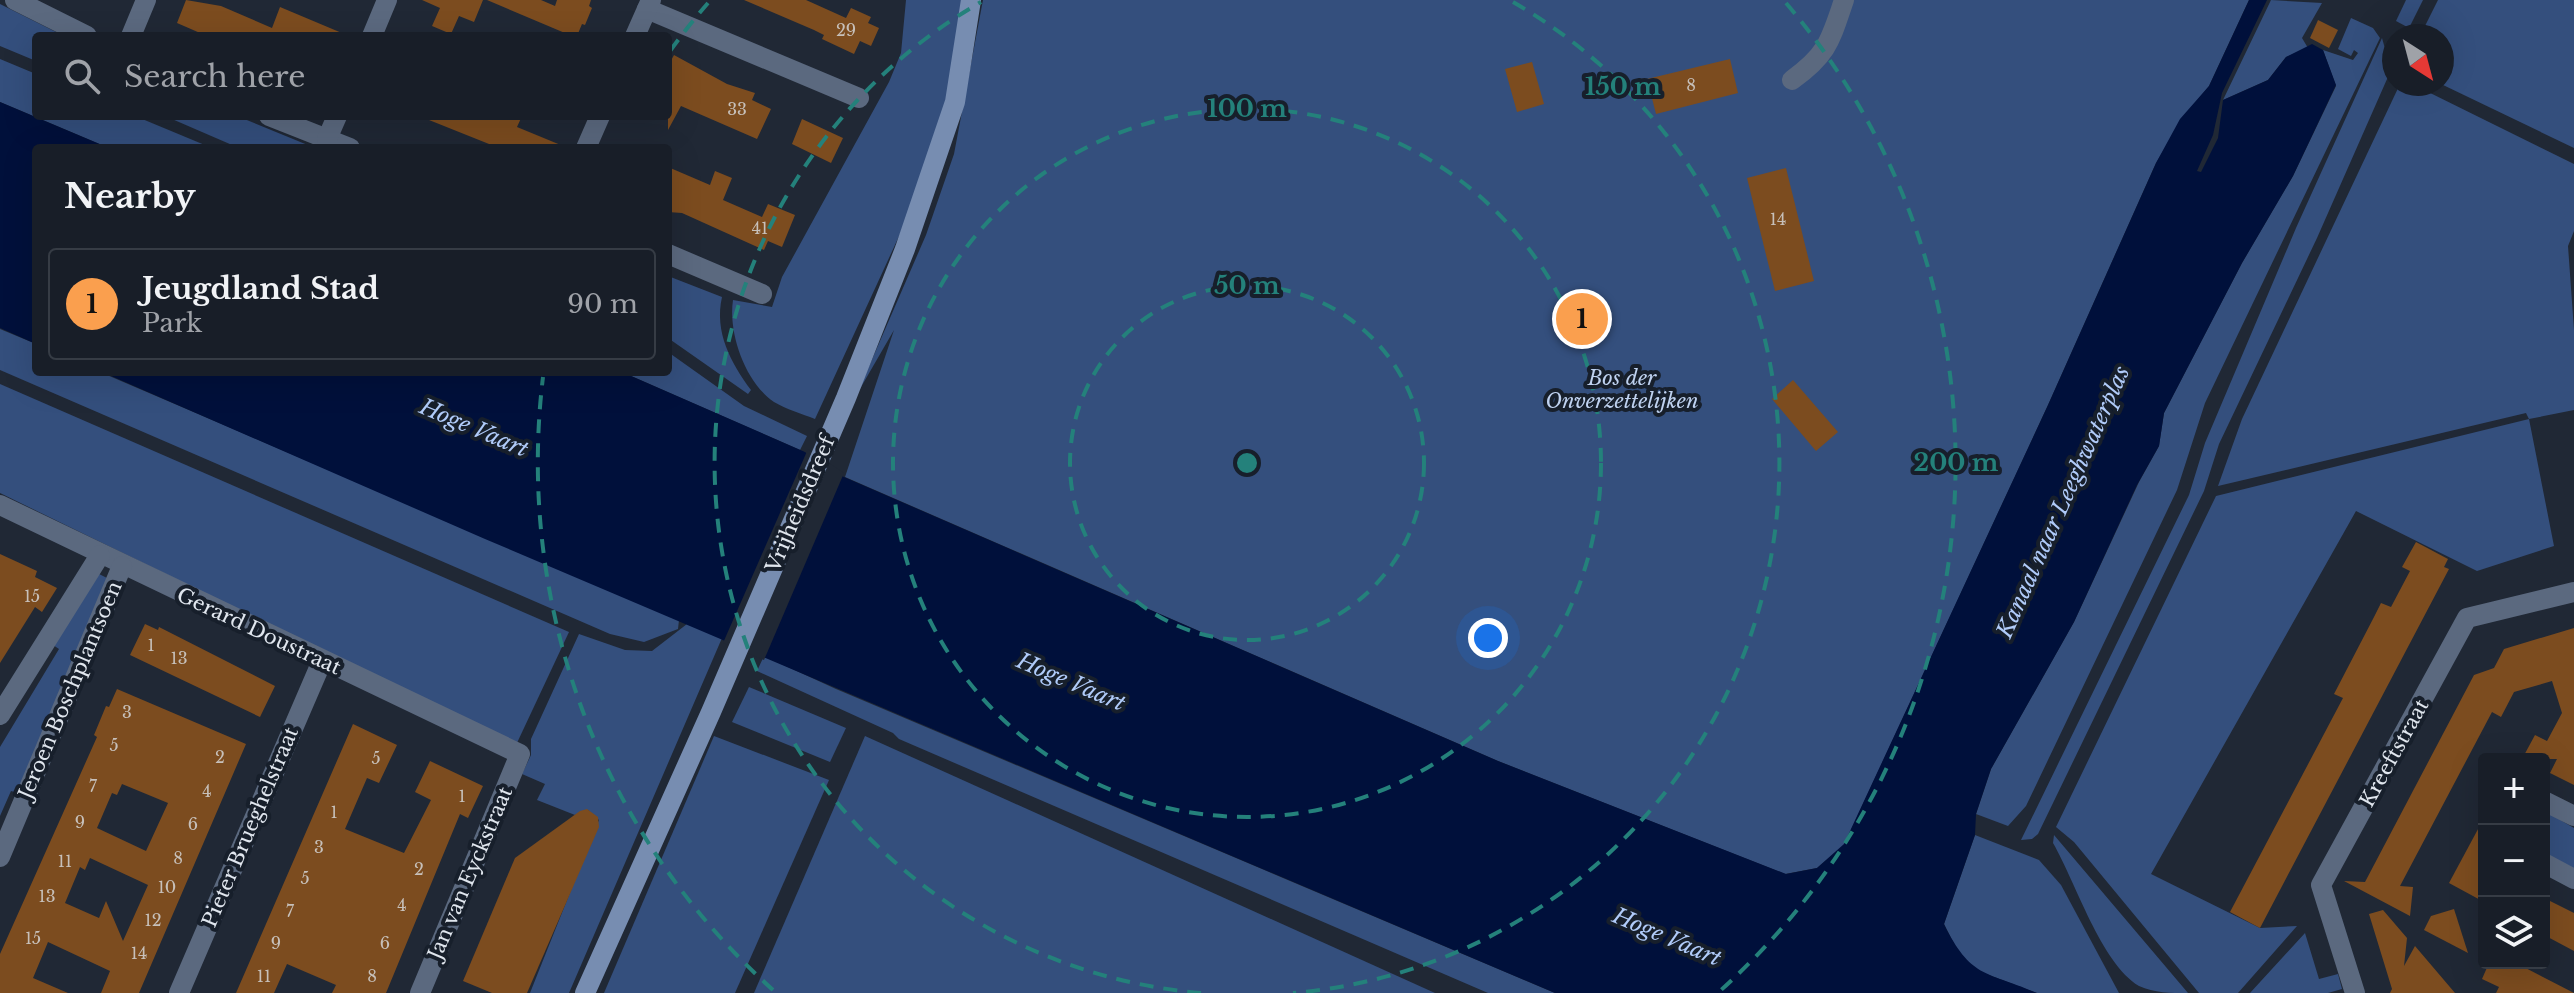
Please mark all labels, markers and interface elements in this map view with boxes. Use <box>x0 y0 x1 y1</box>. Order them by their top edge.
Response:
house number: 29 <box>836 20 856 40</box>
north arrow <box>2382 24 2454 96</box>
search box <box>32 32 672 120</box>
icon: search <box>60 54 104 98</box>
text: Search here <box>124 58 305 95</box>
text: 150 m <box>1585 72 1661 101</box>
house number: 8 <box>1686 75 1696 95</box>
text: 100 m <box>1207 94 1287 123</box>
house number: 33 <box>727 99 747 119</box>
text: Nearby <box>64 175 196 217</box>
house number: 14 <box>1770 209 1786 229</box>
house number: 41 <box>752 218 768 238</box>
text: Jeugdland Stad <box>142 270 379 307</box>
text: 50 m <box>1214 271 1280 300</box>
text: 1 <box>86 288 98 320</box>
text: 90 m <box>567 288 638 320</box>
pin: 1 <box>1556 289 1608 349</box>
text: Park <box>142 307 202 339</box>
water label: Kanaal naar Leeghwaterplas <box>1990 362 2135 643</box>
park label: Bos der Onverzettelijken <box>1546 366 1698 413</box>
water label: Hoge Vaart <box>415 393 532 463</box>
street label: Vrijheidsdreef <box>760 430 841 577</box>
text: 200 m <box>1914 448 1999 477</box>
centre of rings <box>1233 449 1261 477</box>
street label: Jeroen Boschplantsoen <box>12 577 127 805</box>
street label: Gerard Doustraat <box>173 582 345 680</box>
house number: 15 <box>24 586 40 606</box>
your location <box>1468 618 1508 658</box>
house number: 1 <box>147 635 155 655</box>
water label: Hoge Vaart <box>1012 647 1129 717</box>
house number: 13 <box>171 648 188 668</box>
street label: Kreeftstraat <box>2355 695 2434 811</box>
house number: 3 <box>122 702 132 722</box>
street label: Pieter Brueghelstraat <box>197 723 303 931</box>
house number: 5 <box>109 735 119 755</box>
house number: 2 <box>215 747 225 767</box>
house number: 5 <box>371 748 381 768</box>
map controls <box>2478 753 2550 969</box>
button: + <box>2478 753 2550 825</box>
house number: 7 <box>89 776 98 796</box>
house number: 4 <box>202 781 212 801</box>
street label: Jan van Eyckstraat <box>422 783 517 966</box>
house number: 1 <box>458 786 466 806</box>
house number: 1 <box>330 802 338 822</box>
house number: 9 <box>75 812 85 832</box>
house number: 6 <box>188 814 198 834</box>
button: − <box>2478 825 2550 897</box>
house number: 3 <box>314 837 324 857</box>
house number: 8 <box>173 848 183 868</box>
house number: 11 <box>58 851 72 871</box>
house number: 2 <box>414 859 424 879</box>
house number: 5 <box>300 868 310 888</box>
house number: 10 <box>158 877 176 897</box>
house number: 13 <box>39 886 56 906</box>
house number: 4 <box>397 895 407 915</box>
button: layers <box>2478 897 2550 969</box>
house number: 7 <box>286 901 295 921</box>
water label: Hoge Vaart <box>1608 902 1725 972</box>
house number: 12 <box>145 910 162 930</box>
house number: 15 <box>25 928 41 948</box>
house number: 9 <box>271 933 281 953</box>
house number: 6 <box>380 933 390 953</box>
house number: 14 <box>131 943 147 963</box>
house number: 11 <box>257 966 271 986</box>
house number: 8 <box>367 966 377 986</box>

